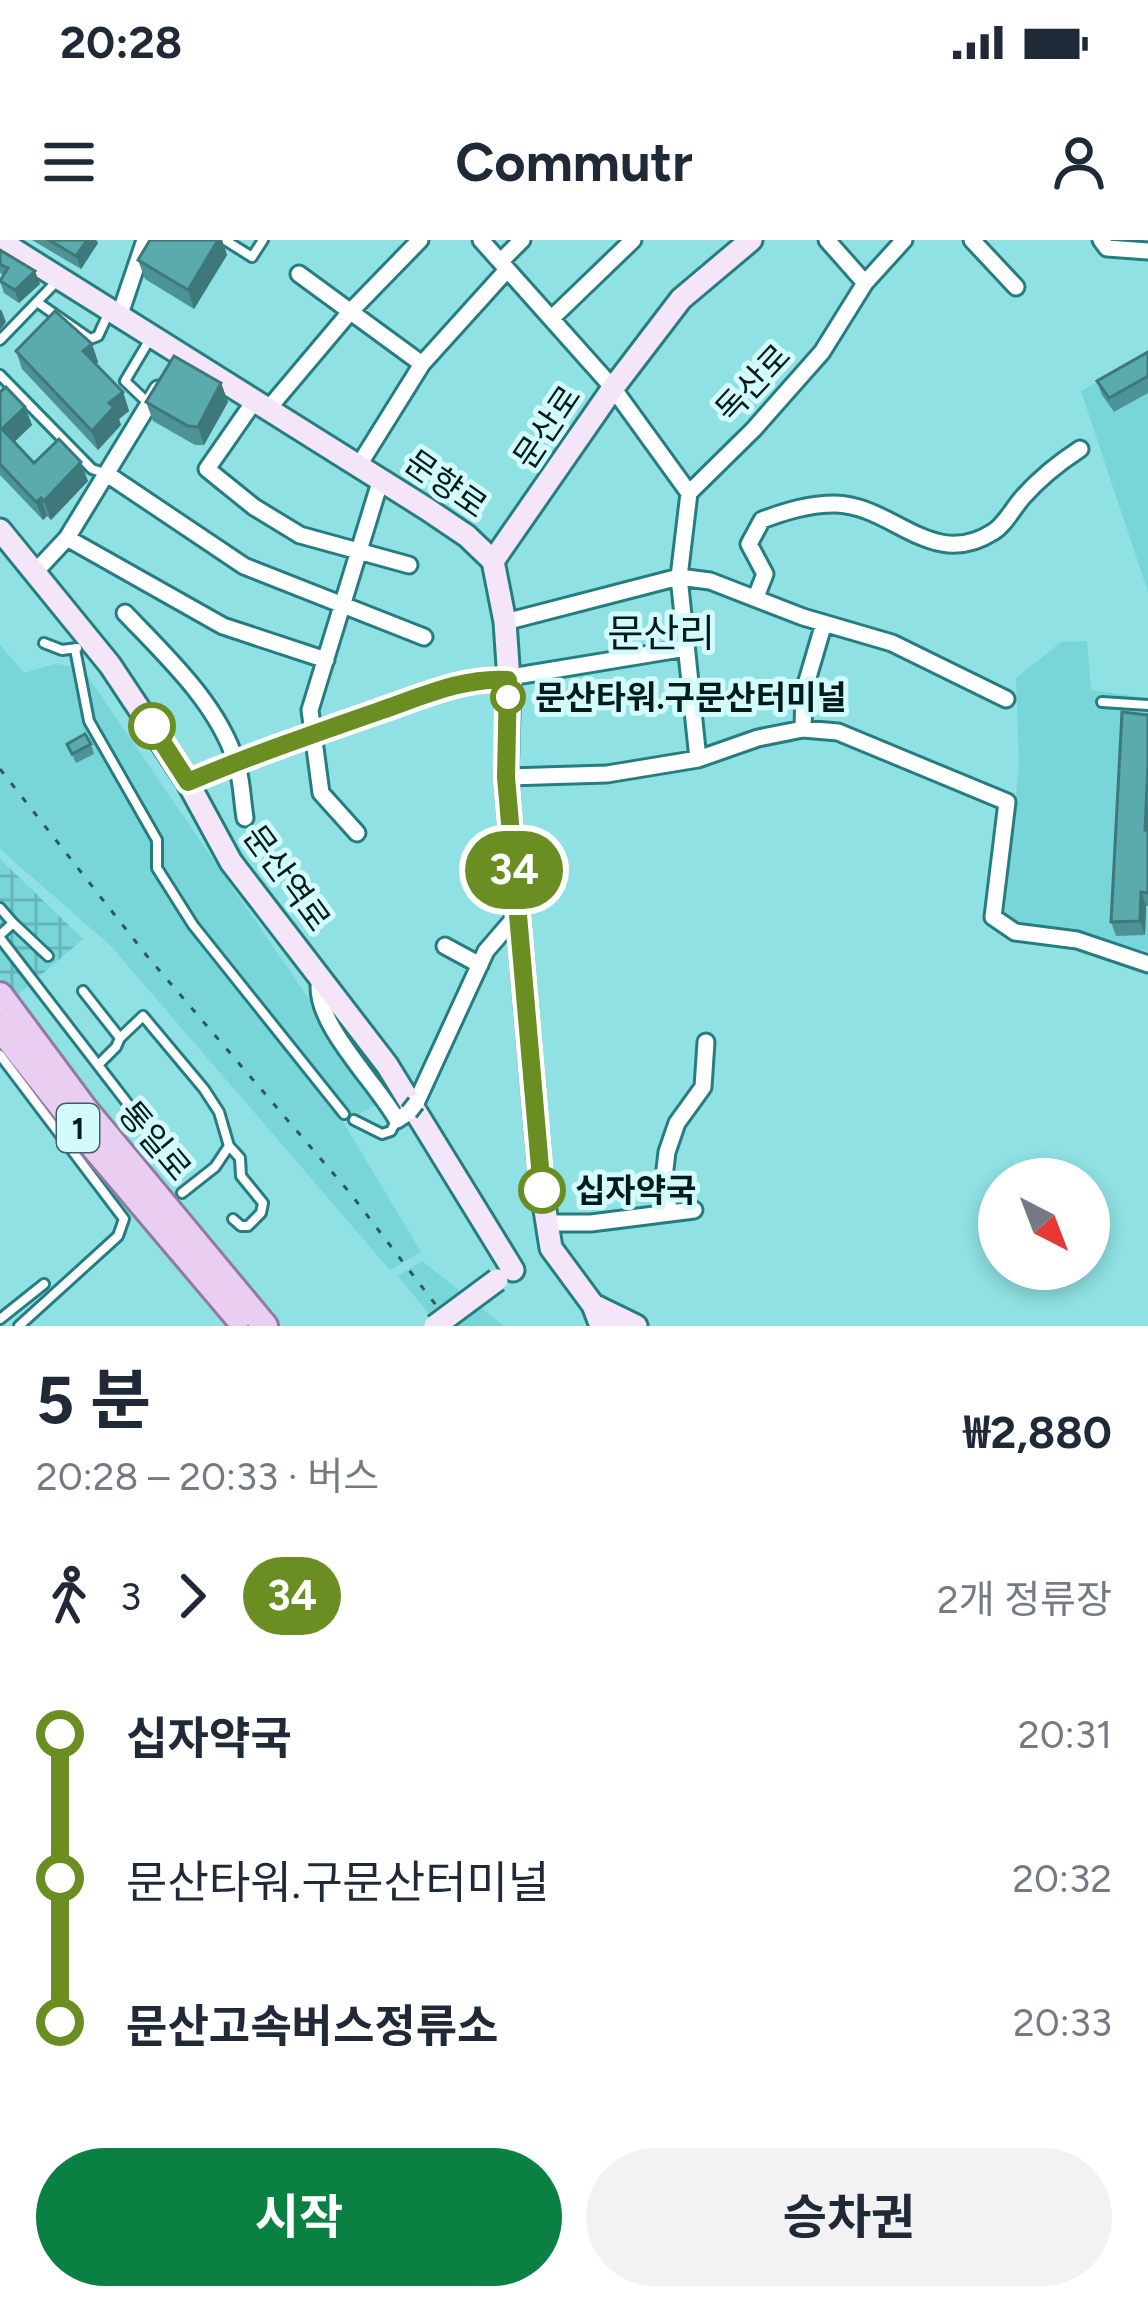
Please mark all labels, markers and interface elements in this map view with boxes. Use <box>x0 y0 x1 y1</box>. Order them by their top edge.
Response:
text: 20:28 <box>60 15 182 69</box>
icon: menu <box>36 129 102 195</box>
icon: person <box>1046 129 1112 195</box>
text: Commutr <box>455 130 693 195</box>
street label: 독산로 <box>708 336 798 430</box>
street label: 문산로 <box>505 378 589 476</box>
street label: 문향로 <box>398 442 494 526</box>
district label: 문산리 <box>607 610 715 657</box>
place label: 문산타워.구문산터미널 <box>535 678 847 717</box>
marker: 문산타워.구문산터미널 <box>492 681 524 713</box>
unlabelled marker <box>130 704 174 748</box>
street label: 문산역로 <box>236 817 338 939</box>
line badge: 34 <box>460 831 568 909</box>
text: 34 <box>489 844 539 895</box>
street label: 통일로 <box>111 1094 199 1188</box>
road number: 1 <box>57 1104 99 1152</box>
north arrow <box>978 1158 1110 1290</box>
map controls <box>978 1158 1110 1290</box>
marker: 십자약국 <box>520 1168 564 1212</box>
place label: 십자약국 <box>575 1171 696 1210</box>
text: 5 분 <box>36 1360 151 1440</box>
text: ₩2,880 <box>964 1405 1112 1459</box>
text: 20:28 – 20:33 · 버스 <box>36 1453 379 1500</box>
icon: walk <box>36 1563 102 1629</box>
icon: forward <box>159 1563 225 1629</box>
text: 34 <box>267 1570 317 1621</box>
text: 3 <box>120 1573 141 1620</box>
text: 2개 정류장 <box>937 1576 1112 1623</box>
text: 십자약국 <box>126 1711 292 1765</box>
text: 20:31 <box>1018 1711 1112 1758</box>
text: 문산타워.구문산터미널 <box>126 1855 549 1909</box>
text: 20:32 <box>1012 1855 1112 1902</box>
text: 문산고속버스정류소 <box>126 1999 499 2053</box>
text: 20:33 <box>1013 1999 1112 2046</box>
button: 시작 <box>36 2148 562 2286</box>
button: 승차권 <box>586 2148 1112 2286</box>

